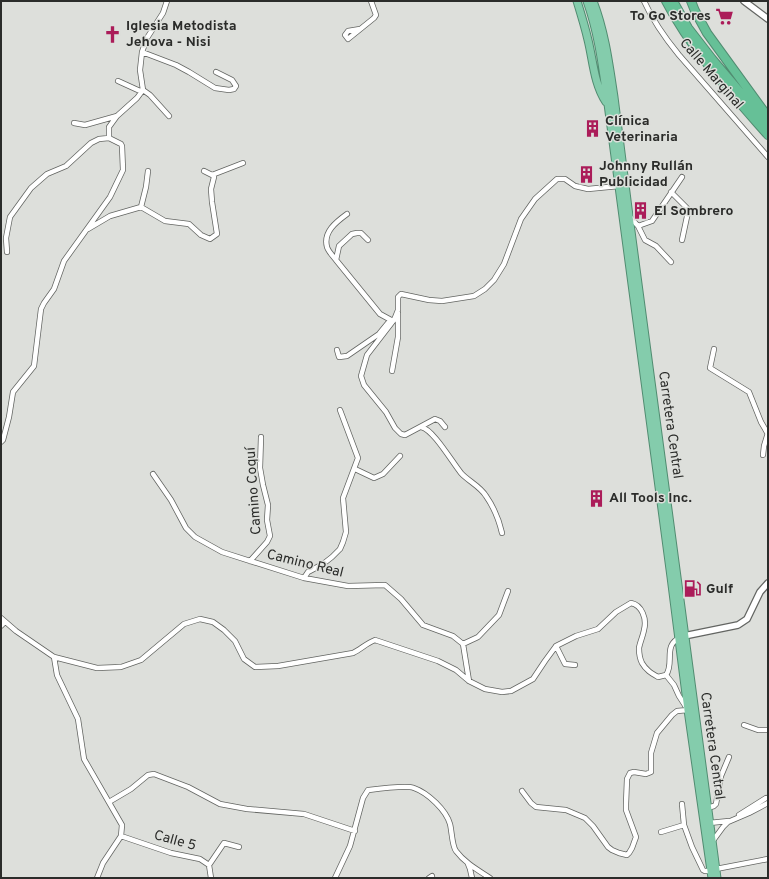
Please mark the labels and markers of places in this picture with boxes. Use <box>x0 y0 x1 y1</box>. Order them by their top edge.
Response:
supermarket icon: To Go Stores <box>714 6 734 26</box>
place label: To Go Stores <box>630 8 711 25</box>
place label: Iglesia Metodista Jehova - Nisi <box>126 18 237 51</box>
church icon: Iglesia Metodista Jehova - Nisi <box>103 24 123 44</box>
place label: Clínica Veterinaria <box>605 113 678 146</box>
building icon: Clínica Veterinaria <box>582 119 602 139</box>
place label: Johnny Rullán Publicidad <box>599 158 693 191</box>
building icon: Johnny Rullán Publicidad <box>576 164 596 184</box>
building icon: El Sombrero <box>631 201 651 221</box>
place label: El Sombrero <box>654 203 733 220</box>
building icon: All Tools Inc. <box>586 488 606 508</box>
place label: All Tools Inc. <box>609 490 692 507</box>
fuel station icon: Gulf <box>683 579 703 599</box>
place label: Gulf <box>706 581 733 598</box>

